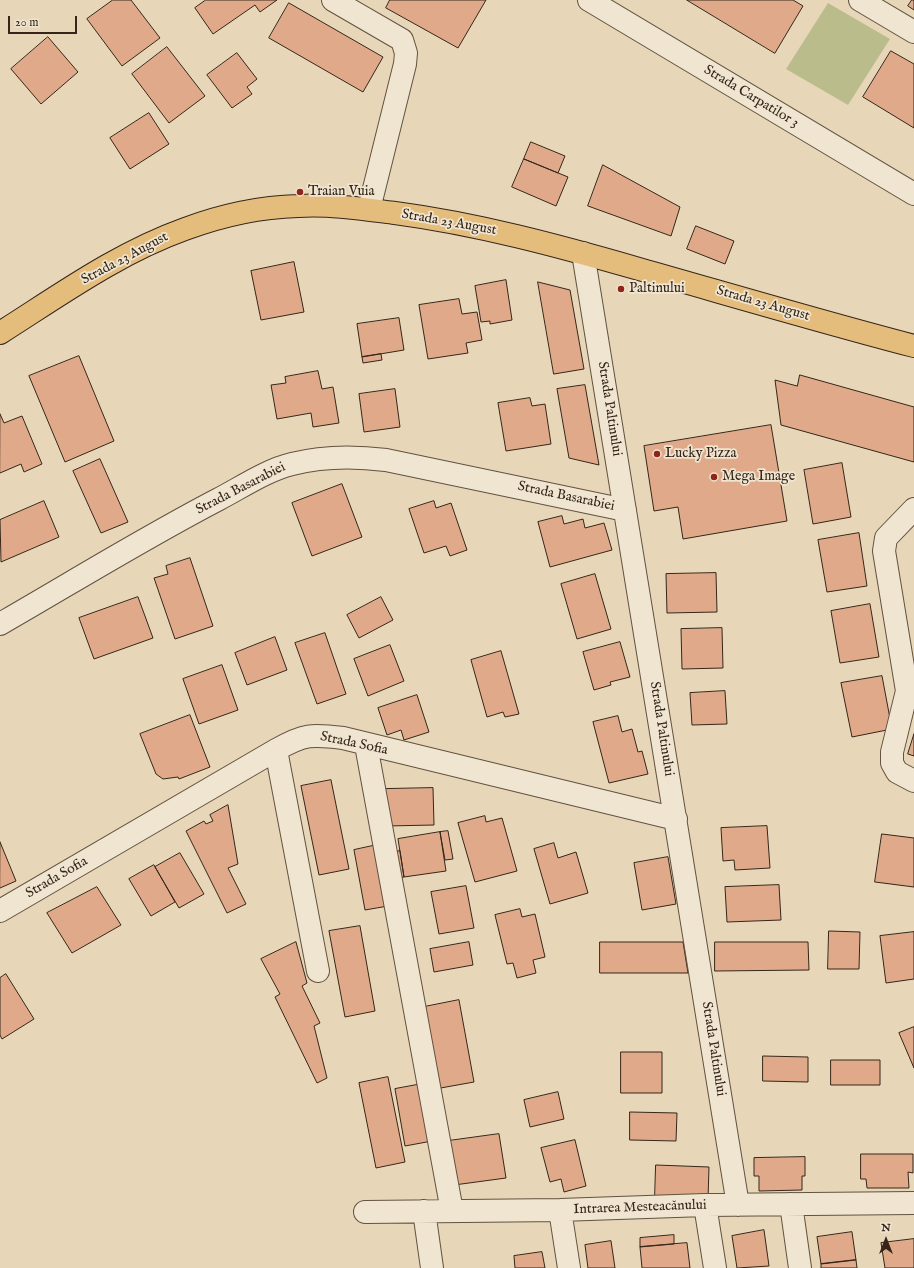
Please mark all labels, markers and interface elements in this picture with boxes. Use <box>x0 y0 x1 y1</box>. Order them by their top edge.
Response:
scale bar <box>10 8 79 34</box>
text: 20 m <box>15 15 38 30</box>
street label: Strada Carpatilor 3 <box>700 62 802 132</box>
place label: Traian Vuia <box>308 184 374 200</box>
marker: Traian Vuia <box>295 187 305 197</box>
street label: Strada 23 August <box>400 206 498 240</box>
street label: Strada 23 August <box>79 229 171 289</box>
place label: Paltinului <box>629 281 685 297</box>
street label: Strada 23 August <box>715 283 811 325</box>
marker: Paltinului <box>616 284 626 294</box>
street label: Strada Paltinului <box>593 360 625 458</box>
place label: Lucky Pizza <box>665 446 737 462</box>
marker: Lucky Pizza <box>652 449 662 459</box>
street label: Strada Basarabiei <box>193 459 289 519</box>
place label: Mega Image <box>722 469 795 485</box>
marker: Mega Image <box>709 472 719 482</box>
street label: Strada Basarabiei <box>516 479 616 515</box>
street label: Strada Paltinului <box>645 680 677 778</box>
street label: Strada Sofia <box>319 729 389 759</box>
street label: Strada Sofia <box>23 854 91 902</box>
street label: Strada Paltinului <box>697 1000 729 1098</box>
street label: Intrarea Mesteacănului <box>573 1197 707 1219</box>
north arrow <box>866 1220 906 1260</box>
text: N <box>881 1221 891 1235</box>

